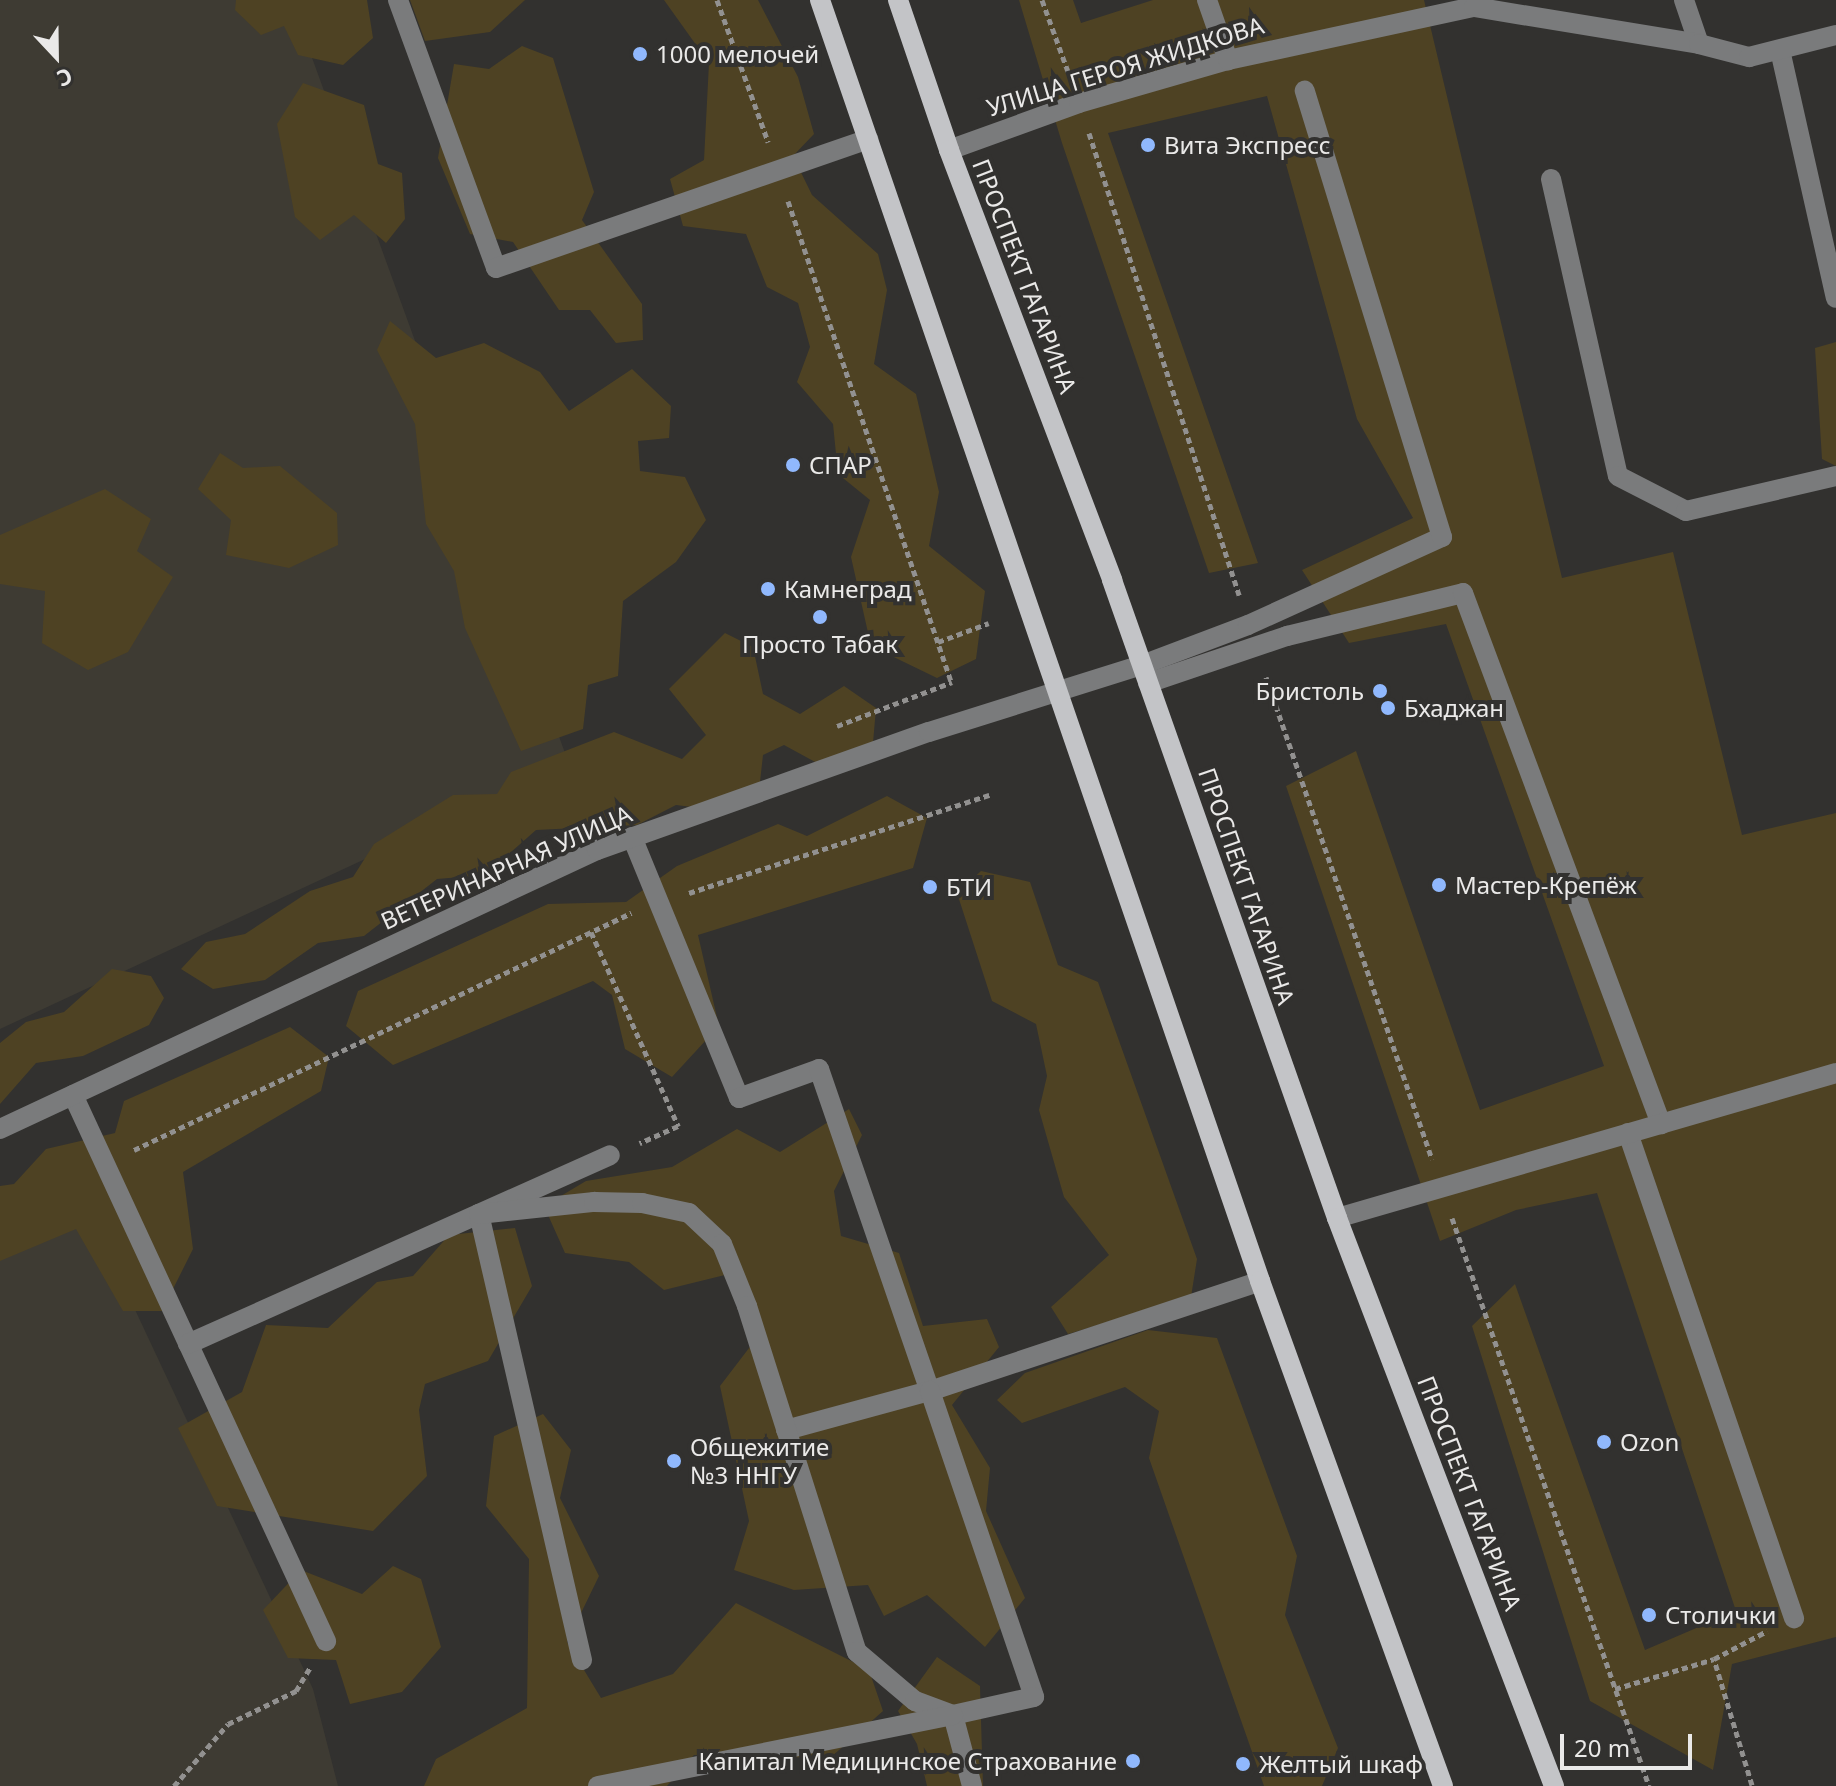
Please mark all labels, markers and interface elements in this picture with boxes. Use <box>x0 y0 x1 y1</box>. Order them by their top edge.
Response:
street label: УЛИЦА ГЕРОЯ ЖИДКОВА <box>983 10 1267 122</box>
north arrow <box>16 16 96 96</box>
place label: 1000 мелочей <box>656 40 819 68</box>
marker: 1000 мелочей <box>631 45 649 63</box>
text: С <box>53 62 77 95</box>
place label: Вита Экспресс <box>1164 131 1331 159</box>
marker: Вита Экспресс <box>1139 136 1157 154</box>
street label: ПРОСПЕКТ ГАГАРИНА <box>967 155 1083 397</box>
place label: СПАР <box>809 451 872 479</box>
marker: СПАР <box>784 456 802 474</box>
place label: Камнеград <box>784 575 912 603</box>
marker: Камнеград <box>759 580 777 598</box>
marker: Просто Табак <box>811 608 829 626</box>
place label: Просто Табак <box>742 630 898 658</box>
place label: Бристоль <box>1256 677 1364 705</box>
marker: Бристоль <box>1371 682 1389 700</box>
place label: Бхаджан <box>1404 694 1504 722</box>
marker: Бхаджан <box>1379 699 1397 717</box>
street label: ПРОСПЕКТ ГАГАРИНА <box>1193 764 1301 1008</box>
street label: ВЕТЕРИНАРНАЯ УЛИЦА <box>376 799 636 935</box>
place label: Мастер-Крепёж <box>1455 871 1637 899</box>
place label: БТИ <box>946 873 992 901</box>
marker: Мастер-Крепёж <box>1430 876 1448 894</box>
marker: БТИ <box>921 878 939 896</box>
street label: ПРОСПЕКТ ГАГАРИНА <box>1412 1372 1528 1614</box>
place label: Ozon <box>1620 1428 1679 1456</box>
place label: Общежитие №3 ННГУ <box>690 1433 829 1489</box>
marker: Ozon <box>1595 1433 1613 1451</box>
marker: Общежитие №3 ННГУ <box>665 1452 683 1470</box>
place label: Столички <box>1665 1601 1776 1629</box>
marker: Столички <box>1640 1606 1658 1624</box>
scale bar <box>1564 1718 1696 1768</box>
text: 20 m <box>1574 1731 1630 1764</box>
place label: Капитал Медицинское Страхование <box>698 1747 1117 1775</box>
place label: Желтый шкаф <box>1259 1750 1423 1778</box>
marker: Капитал Медицинское Страхование <box>1124 1752 1142 1770</box>
marker: Желтый шкаф <box>1234 1755 1252 1773</box>

